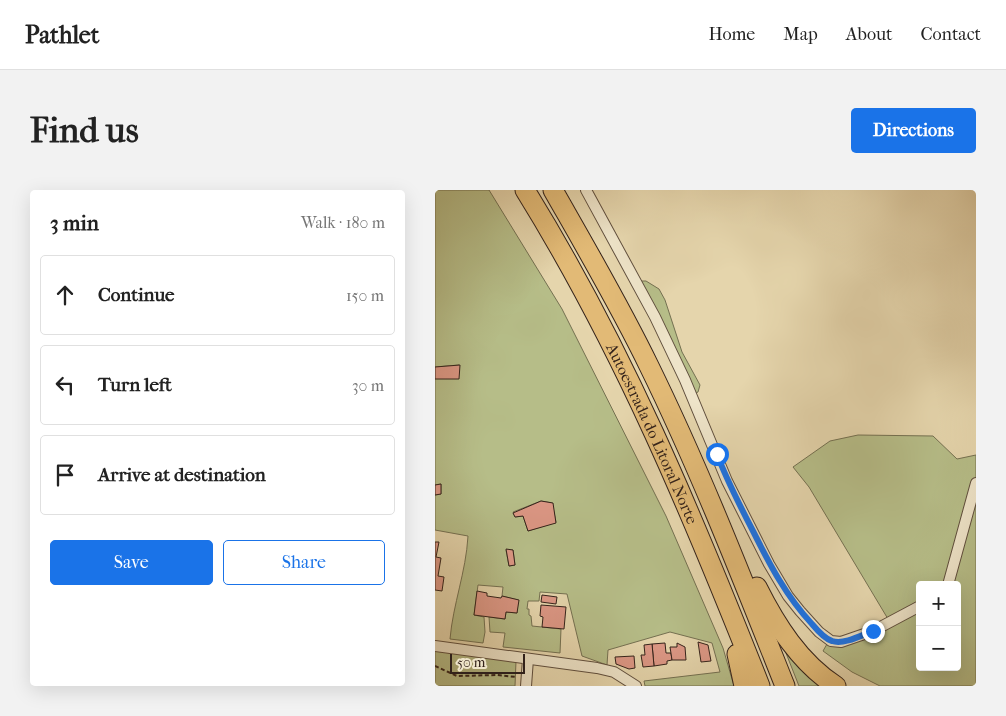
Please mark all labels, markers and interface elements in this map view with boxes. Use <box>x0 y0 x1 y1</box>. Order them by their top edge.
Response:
text: Pathlet <box>25 21 99 49</box>
text: Home <box>708 24 755 45</box>
text: Map <box>783 24 818 45</box>
text: About <box>846 24 892 45</box>
text: Contact <box>920 24 981 45</box>
button: Directions <box>851 108 976 153</box>
text: Find us <box>30 110 139 151</box>
text: 3 min <box>50 211 99 235</box>
text: Walk · 180 m <box>301 213 385 232</box>
icon: ahead <box>51 281 79 309</box>
text: Continue <box>98 284 174 306</box>
text: 150 m <box>346 286 384 305</box>
street label: Autoestrada do Litoral Norte <box>602 339 702 527</box>
icon: left <box>51 371 79 399</box>
text: Turn left <box>98 374 172 396</box>
text: 30 m <box>352 376 384 395</box>
route start <box>706 443 729 466</box>
icon: arrive <box>51 461 79 489</box>
text: Arrive at destination <box>98 464 266 486</box>
button: Save <box>50 540 213 585</box>
button: Share <box>223 540 385 585</box>
map controls <box>916 581 961 671</box>
button: + <box>916 581 961 626</box>
route end <box>862 620 885 643</box>
button: − <box>916 626 961 671</box>
scale bar <box>450 651 525 674</box>
text: 50 m <box>457 654 485 671</box>

